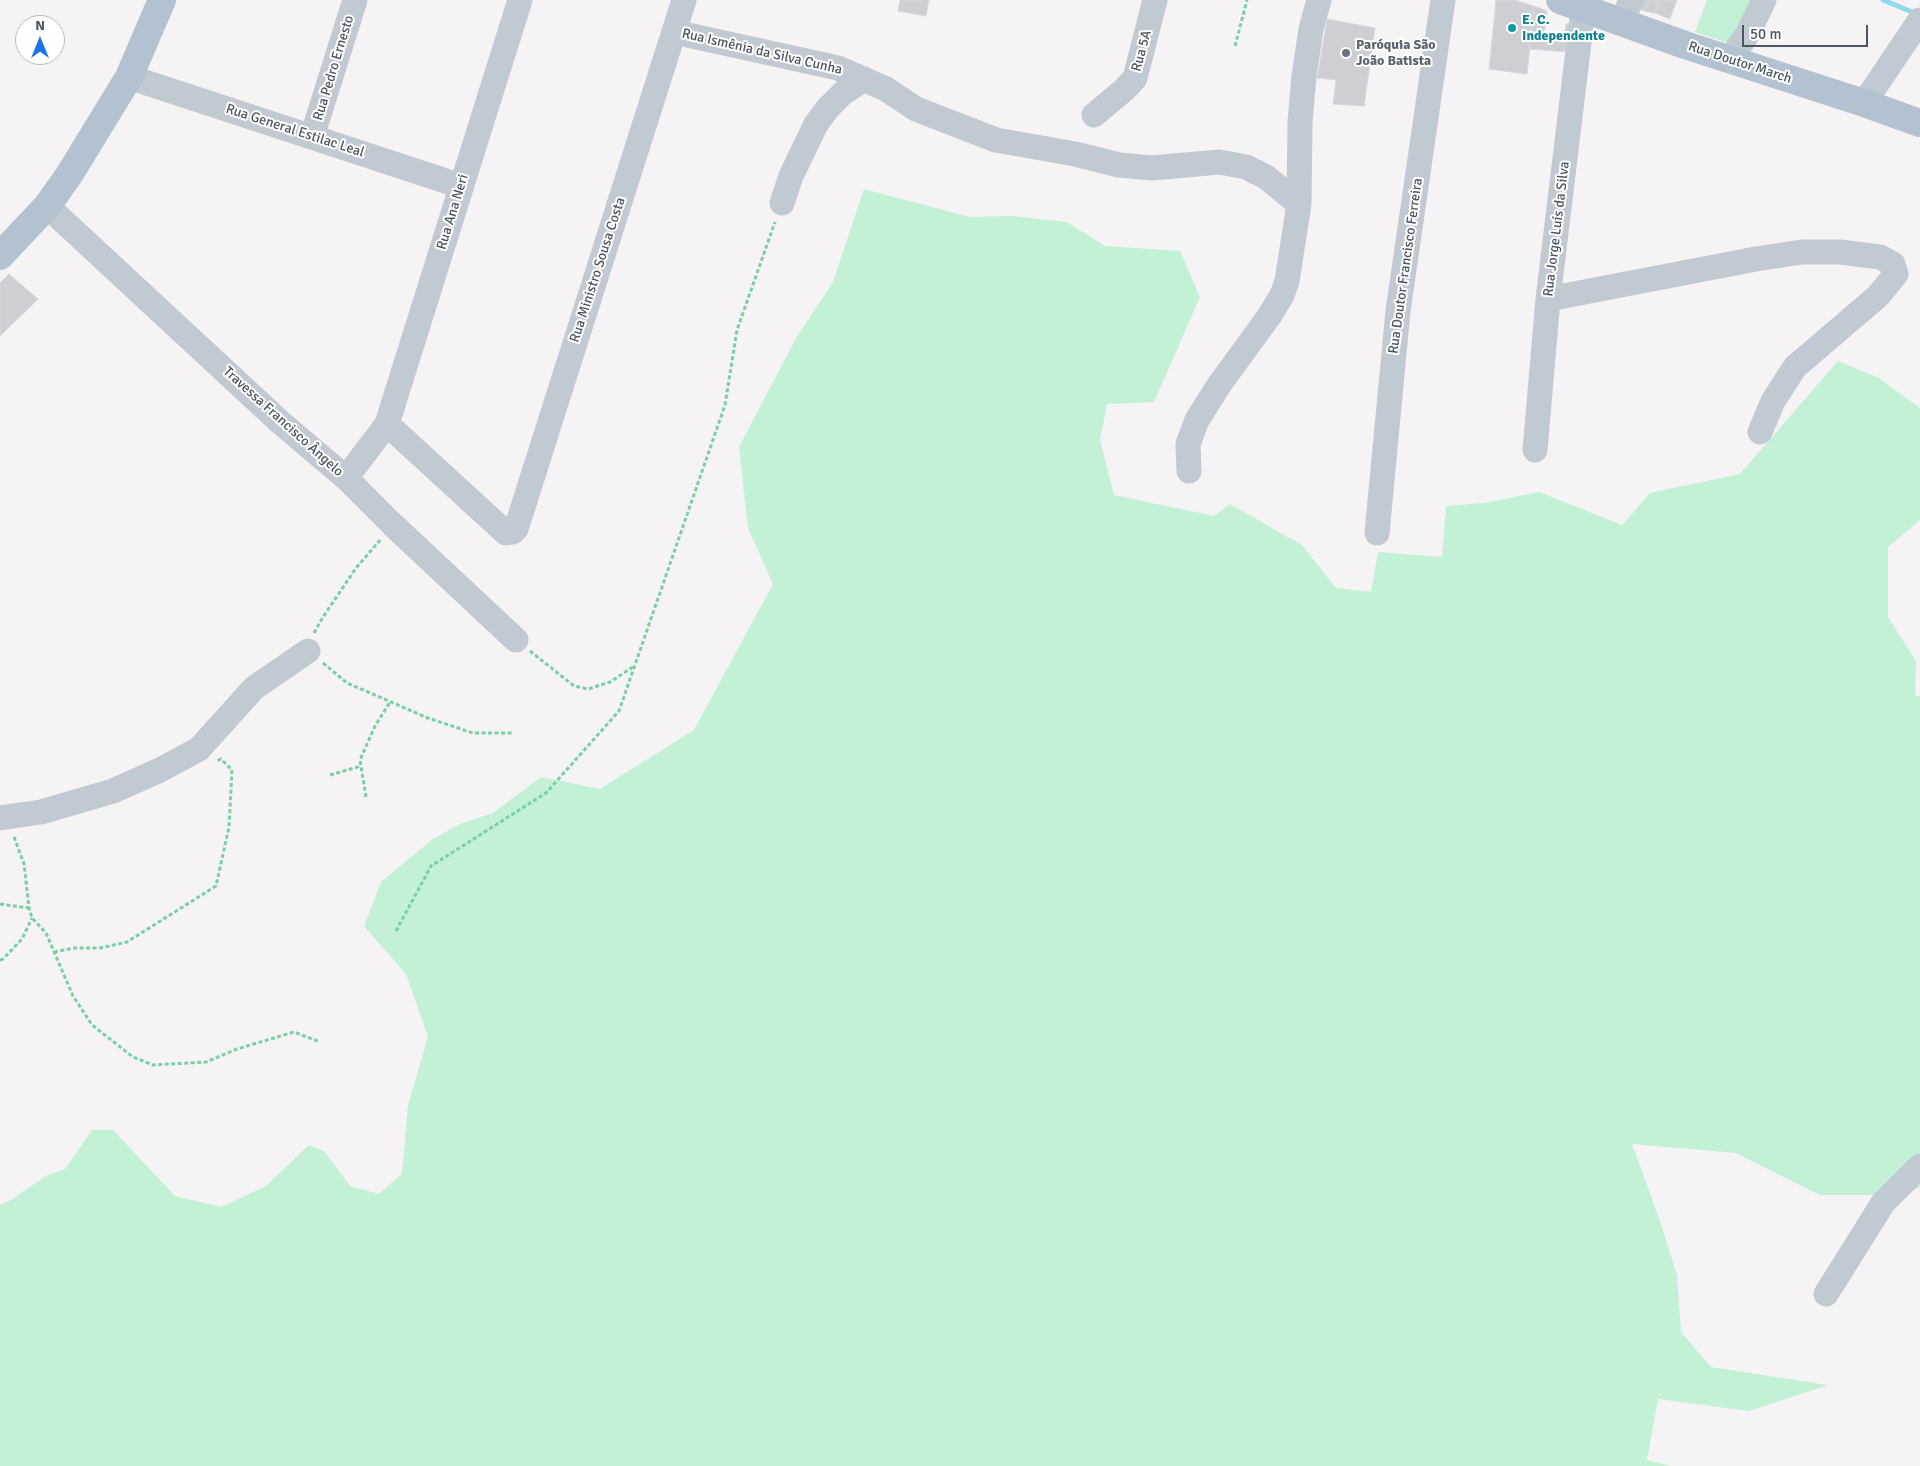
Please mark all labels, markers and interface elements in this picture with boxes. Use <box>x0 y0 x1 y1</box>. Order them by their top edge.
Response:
place label: E. C. Independente <box>1522 12 1605 44</box>
street label: Rua Pedro Ernesto <box>310 13 358 123</box>
north arrow <box>15 15 65 65</box>
scale bar <box>1745 15 1871 47</box>
text: N <box>35 17 45 34</box>
marker: E. C. Independente <box>1506 22 1518 34</box>
street label: Rua Ismênia da Silva Cunha <box>680 25 844 79</box>
text: 50 m <box>1750 25 1781 43</box>
street label: Rua 5A <box>1128 29 1156 73</box>
place label: Paróquia São João Batista <box>1356 37 1436 70</box>
street label: Rua Doutor March <box>1686 38 1794 88</box>
marker: Paróquia São João Batista <box>1340 47 1352 59</box>
street label: Rua General Estilac Leal <box>224 101 366 161</box>
street label: Rua Jorge Luís da Silva <box>1540 160 1574 298</box>
street label: Rua Ana Neri <box>434 172 472 252</box>
street label: Rua Doutor Francisco Ferreira <box>1385 177 1427 355</box>
street label: Rua Ministro Sousa Costa <box>567 195 629 345</box>
street label: Travessa Francisco Ângelo <box>219 364 347 480</box>

